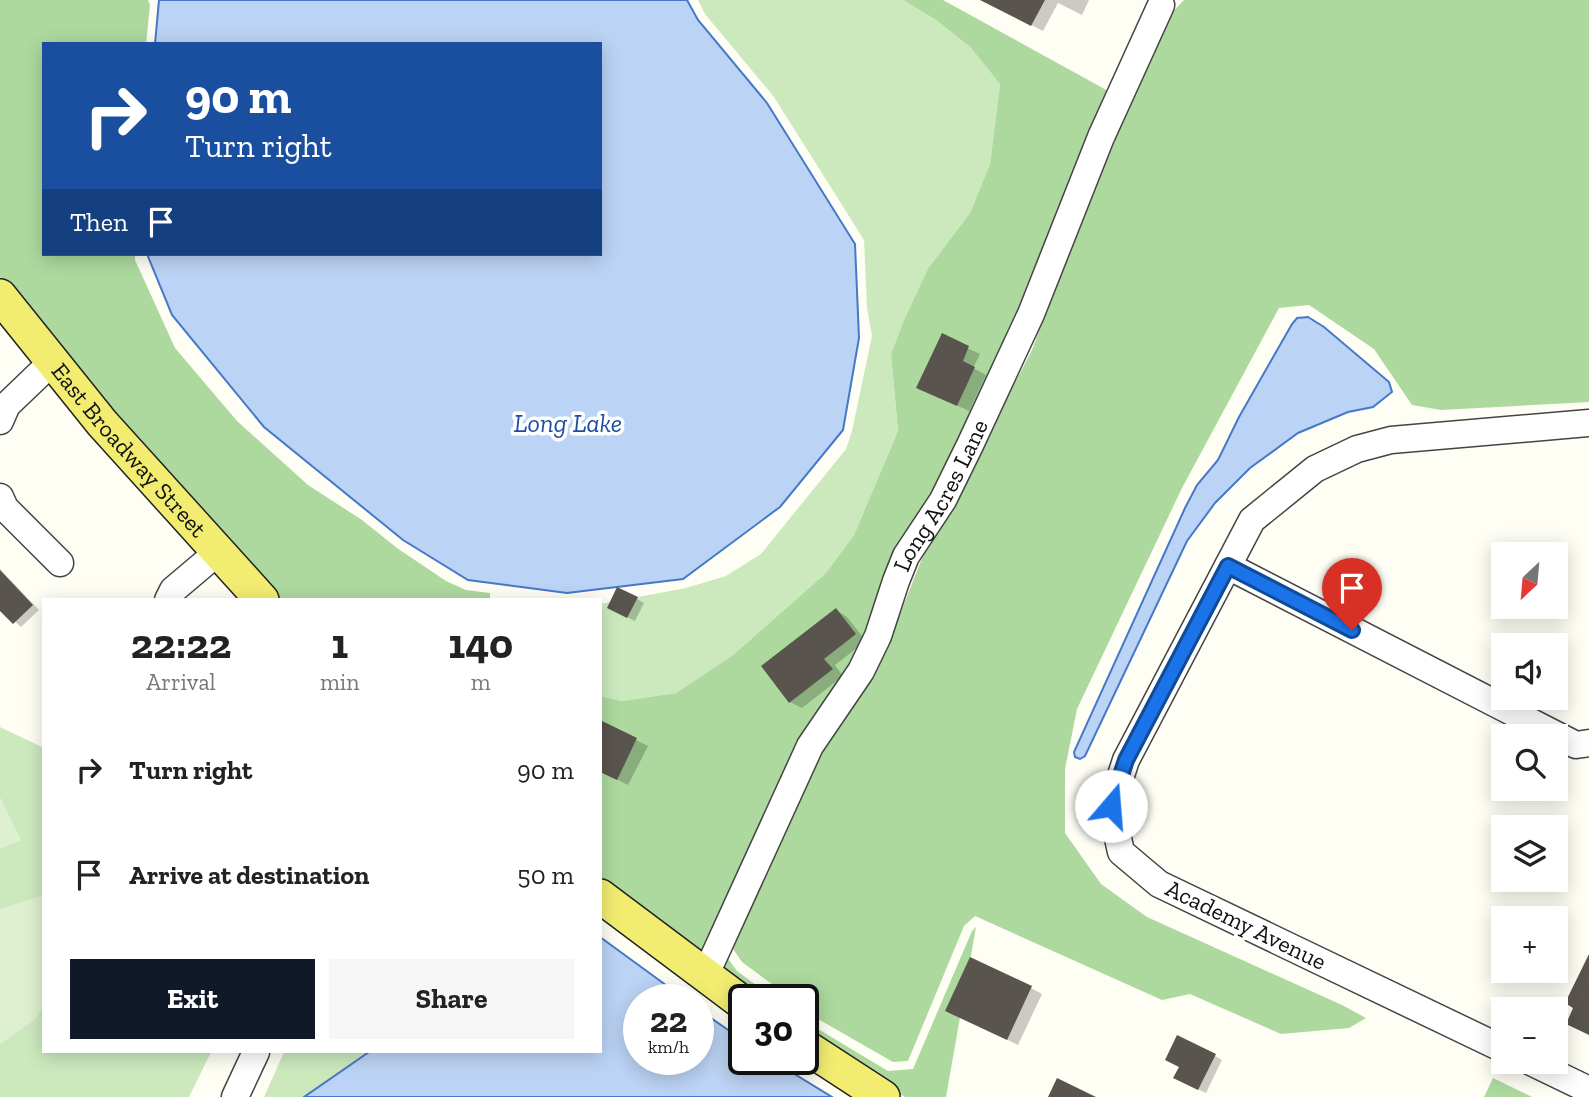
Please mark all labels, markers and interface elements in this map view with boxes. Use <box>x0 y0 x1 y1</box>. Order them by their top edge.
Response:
text: 90 m <box>185 67 292 126</box>
icon: right <box>70 70 161 161</box>
text: Turn right <box>185 127 332 165</box>
icon: arrive <box>142 203 180 241</box>
text: Then <box>70 206 128 238</box>
street label: East Broadway Street <box>45 357 213 543</box>
water label: Long Lake <box>514 407 622 439</box>
street label: Long Acres Lane <box>886 415 994 576</box>
north arrow <box>1491 542 1568 620</box>
map controls <box>1491 542 1568 1074</box>
pin <box>1322 558 1382 630</box>
icon: arrive <box>1333 569 1371 607</box>
text: 22:22 <box>131 618 231 669</box>
text: 1 <box>331 618 348 669</box>
text: 140 <box>448 618 513 669</box>
button: sound <box>1491 633 1568 710</box>
text: Arrival <box>146 668 216 696</box>
text: min <box>320 668 359 696</box>
text: m <box>471 668 491 696</box>
button: search <box>1491 724 1568 801</box>
icon: right <box>70 751 108 789</box>
text: Turn right <box>129 754 252 786</box>
text: 90 m <box>517 754 574 786</box>
position arrow <box>1074 769 1148 843</box>
button: layers <box>1491 815 1568 892</box>
icon: arrive <box>70 856 108 894</box>
text: Arrive at destination <box>129 859 369 891</box>
text: 50 m <box>517 859 574 891</box>
street label: Academy Avenue <box>1161 873 1331 976</box>
button: + <box>1491 906 1568 983</box>
button: Exit <box>70 959 315 1039</box>
button: Share <box>329 959 574 1039</box>
speed limit sign: 30 <box>728 984 819 1075</box>
button: − <box>1491 997 1568 1074</box>
text: 22 <box>650 999 687 1041</box>
text: km/h <box>648 1036 689 1058</box>

